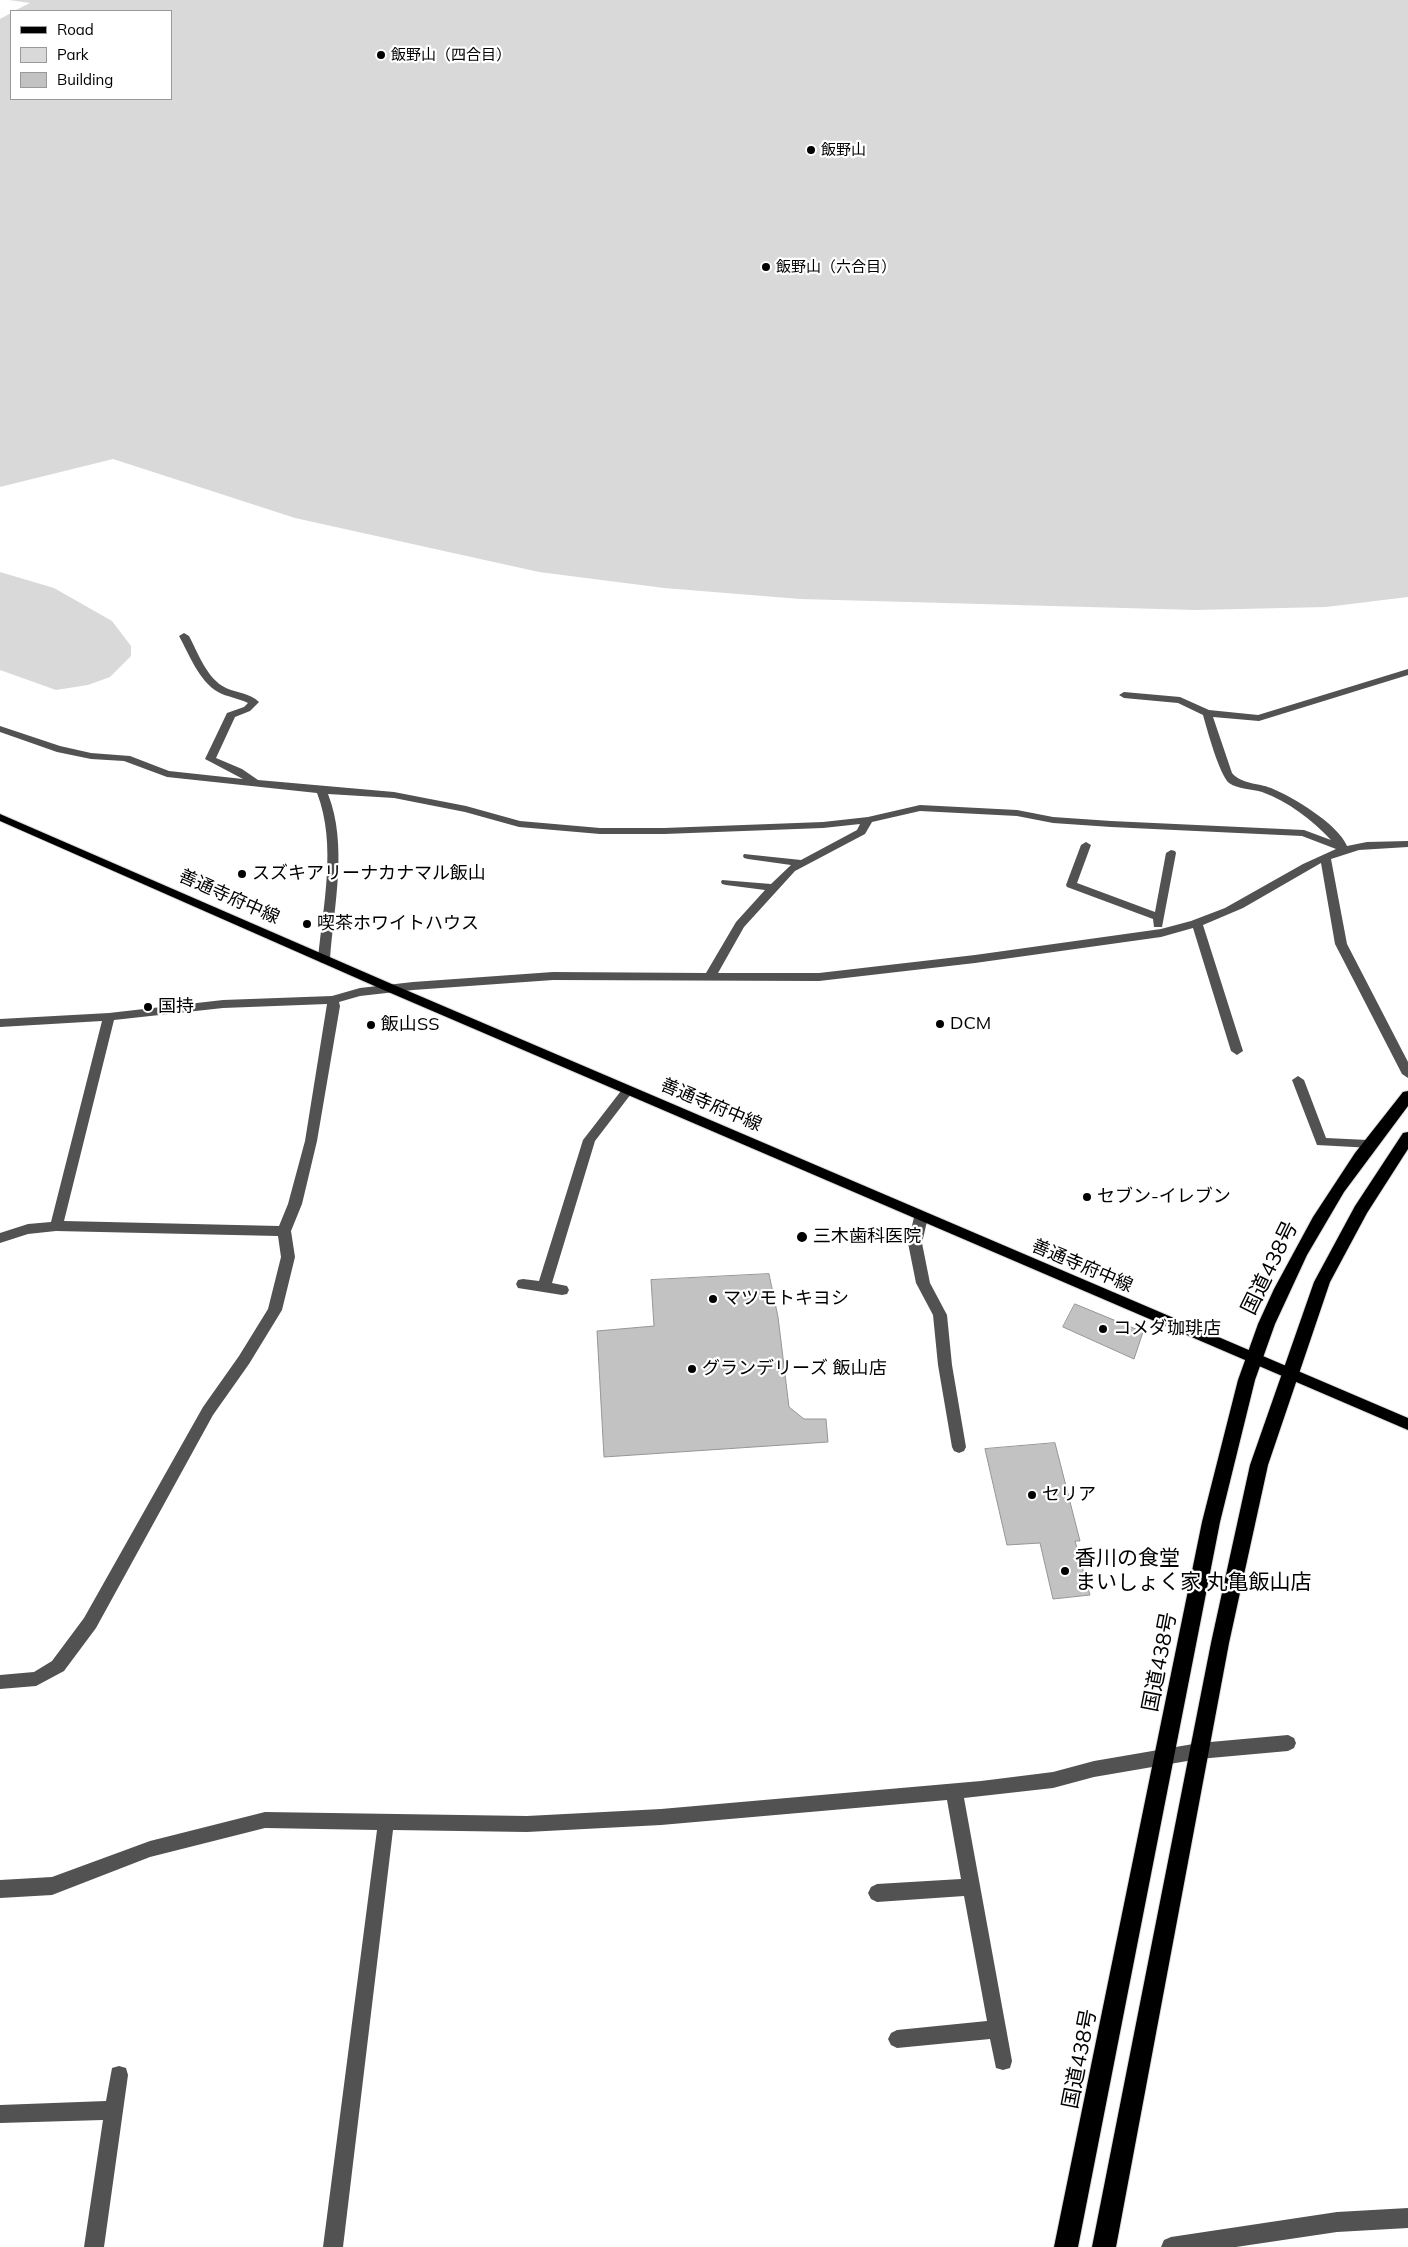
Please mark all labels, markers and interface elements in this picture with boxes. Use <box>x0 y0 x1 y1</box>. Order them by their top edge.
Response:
legend <box>10 10 172 100</box>
text: Road <box>57 20 94 39</box>
text: Park <box>57 45 89 64</box>
place label: 飯野山（四合目） <box>391 46 511 64</box>
marker: 飯野山（四合目） <box>375 49 387 61</box>
text: Building <box>57 70 113 89</box>
place label: 飯野山 <box>821 141 866 159</box>
marker: 飯野山 <box>805 144 817 156</box>
place label: 飯野山（六合目） <box>776 258 896 276</box>
marker: 飯野山（六合目） <box>760 261 772 273</box>
place label: スズキアリーナカナマル飯山 <box>252 863 486 885</box>
street label: 善通寺府中線 <box>175 865 283 929</box>
marker: スズキアリーナカナマル飯山 <box>236 868 248 880</box>
place label: 喫茶ホワイトハウス <box>317 913 479 935</box>
marker: 喫茶ホワイトハウス <box>301 918 313 930</box>
place label: 国持 <box>158 996 194 1018</box>
marker: 国持 <box>142 1001 154 1013</box>
place label: DCM <box>950 1013 991 1035</box>
place label: 飯山SS <box>381 1014 439 1036</box>
marker: DCM <box>934 1018 946 1030</box>
marker: 飯山SS <box>365 1019 377 1031</box>
street label: 善通寺府中線 <box>657 1074 765 1136</box>
place label: セブン-イレブン <box>1097 1186 1231 1208</box>
marker: セブン-イレブン <box>1081 1191 1093 1203</box>
street label: 国道438号 <box>1237 1217 1303 1319</box>
place label: 三木歯科医院 <box>813 1226 921 1248</box>
marker: 三木歯科医院 <box>795 1230 809 1244</box>
street label: 善通寺府中線 <box>1028 1235 1136 1297</box>
place label: マツモトキヨシ <box>723 1288 849 1310</box>
marker: マツモトキヨシ <box>707 1293 719 1305</box>
place label: コメダ珈琲店 <box>1113 1318 1221 1340</box>
marker: コメダ珈琲店 <box>1097 1323 1109 1335</box>
place label: グランデリーズ 飯山店 <box>702 1358 887 1380</box>
marker: グランデリーズ 飯山店 <box>686 1363 698 1375</box>
place label: セリア <box>1042 1484 1096 1506</box>
marker: セリア <box>1026 1489 1038 1501</box>
place label: 香川の食堂 まいしょく家 丸亀飯山店 <box>1075 1546 1311 1596</box>
marker: 香川の食堂 まいしょく家 丸亀飯山店 <box>1059 1565 1071 1577</box>
street label: 国道438号 <box>1138 1610 1182 1714</box>
street label: 国道438号 <box>1058 2007 1102 2111</box>

